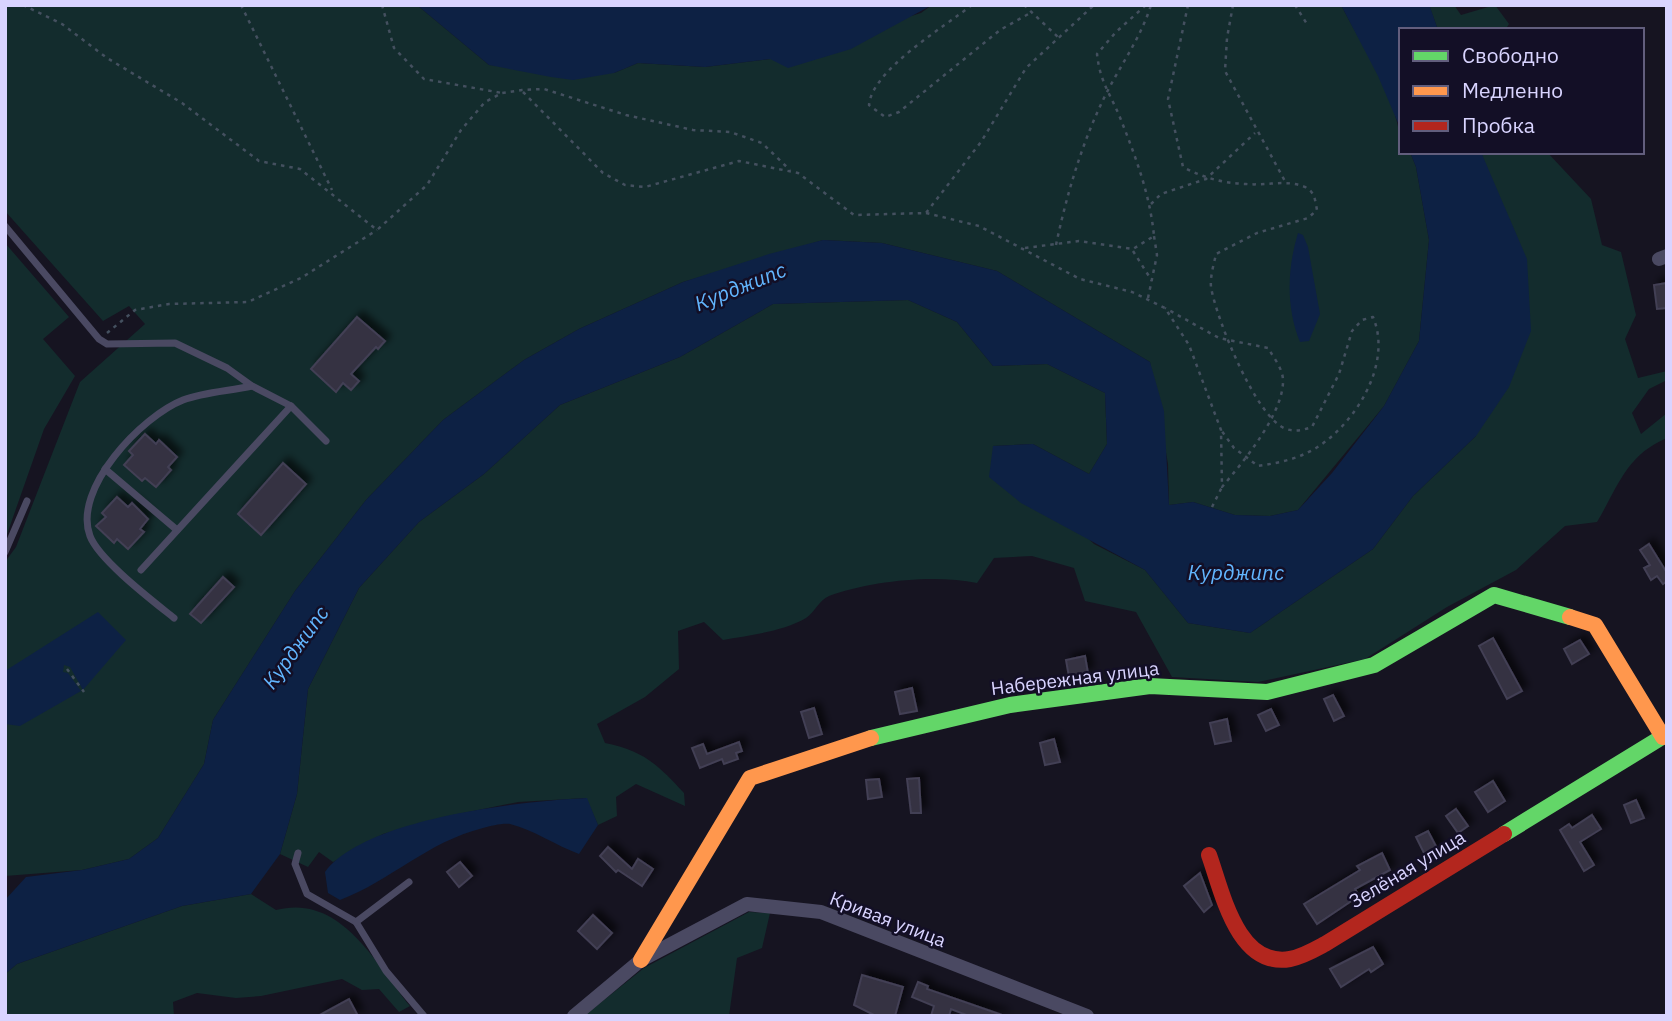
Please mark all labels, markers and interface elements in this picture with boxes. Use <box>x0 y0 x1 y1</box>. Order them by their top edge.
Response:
legend <box>1399 28 1644 154</box>
text: Свободно <box>1462 41 1559 69</box>
text: Медленно <box>1462 76 1563 104</box>
text: Пробка <box>1462 111 1535 139</box>
water label: Курджипс <box>690 255 790 317</box>
water label: Курджипс <box>1188 558 1284 586</box>
water label: Курджипс <box>255 600 335 694</box>
street label: Набережная улица <box>990 656 1160 700</box>
street label: Зелёная улица <box>1344 825 1470 913</box>
street label: Кривая улица <box>826 886 950 952</box>

